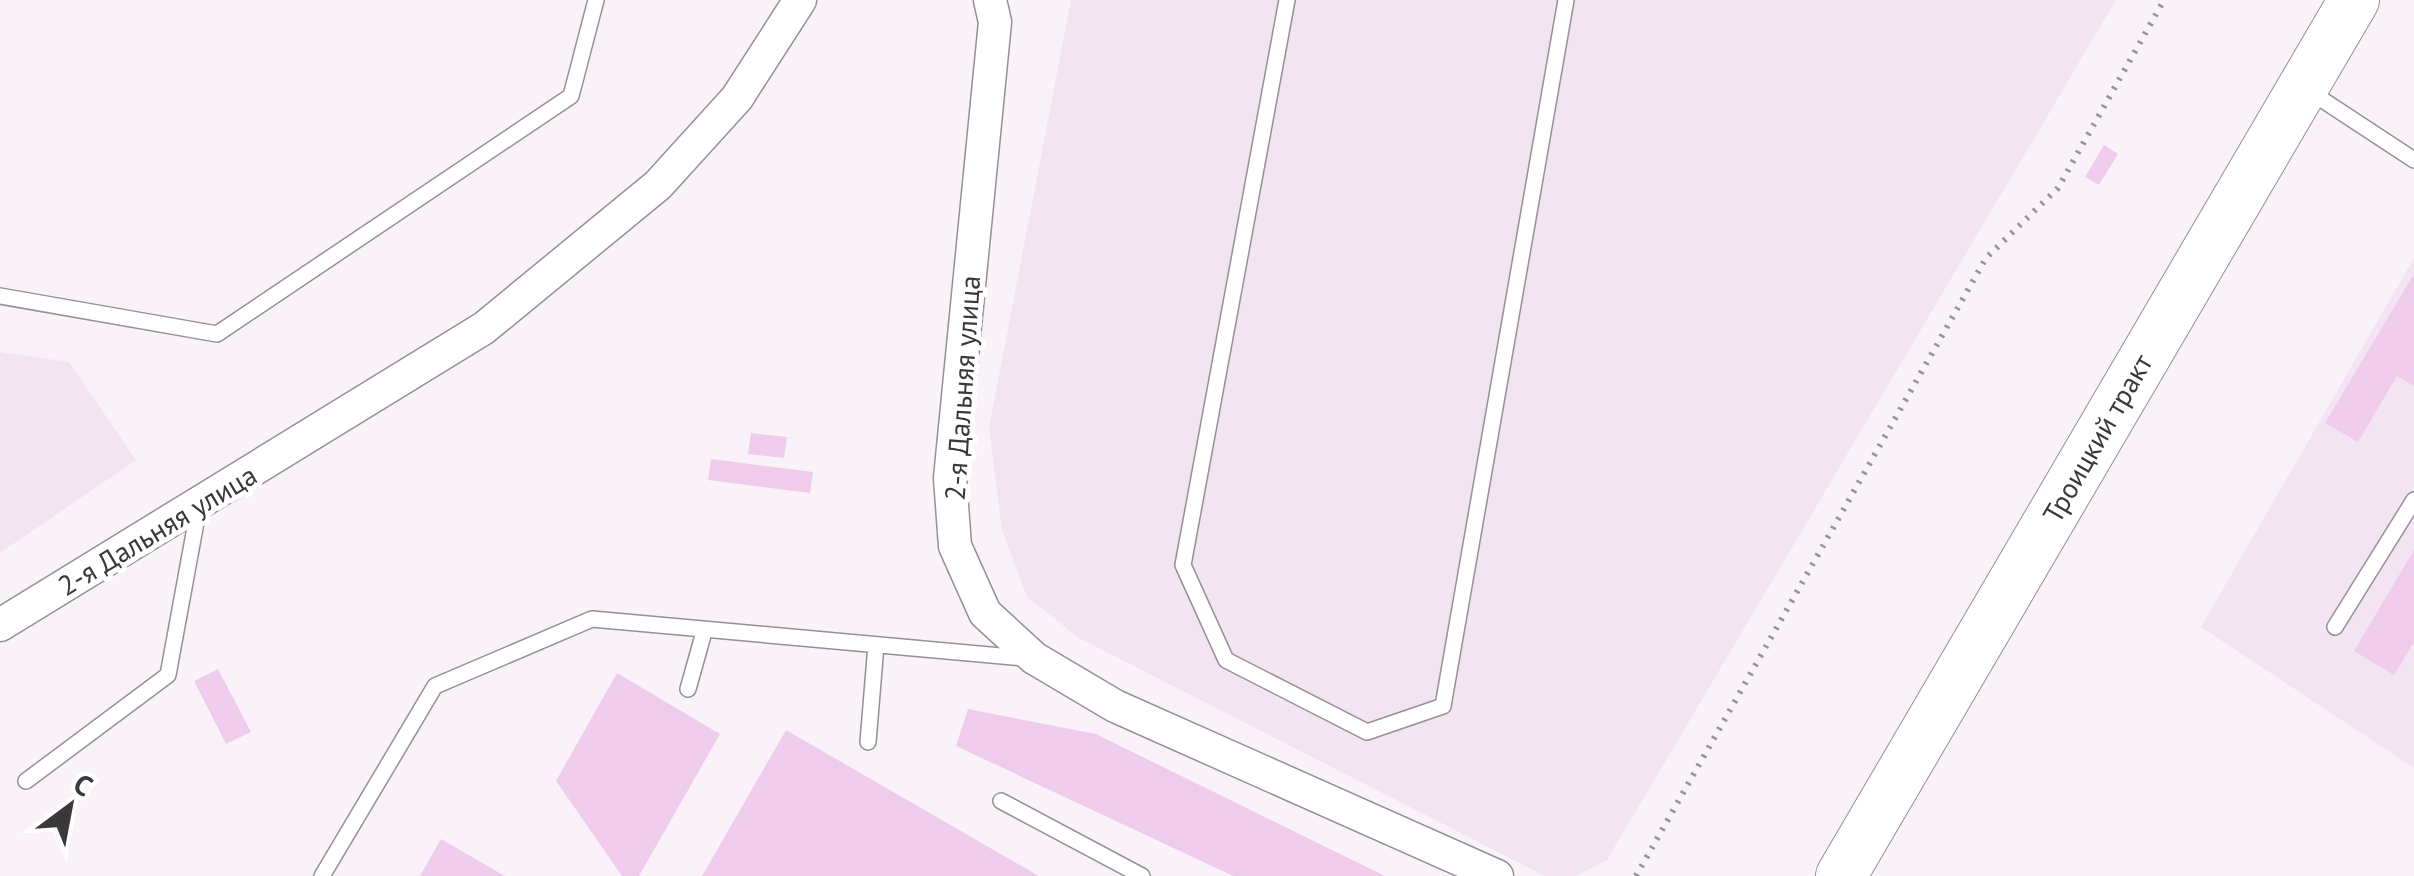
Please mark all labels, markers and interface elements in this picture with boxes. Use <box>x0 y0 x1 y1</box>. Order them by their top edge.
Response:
street label: 2-я Дальняя улица <box>936 274 988 502</box>
street label: Троицкий тракт <box>2034 346 2161 529</box>
street label: 2-я Дальняя улица <box>51 456 263 604</box>
north arrow <box>20 756 120 856</box>
text: С <box>67 765 100 804</box>

